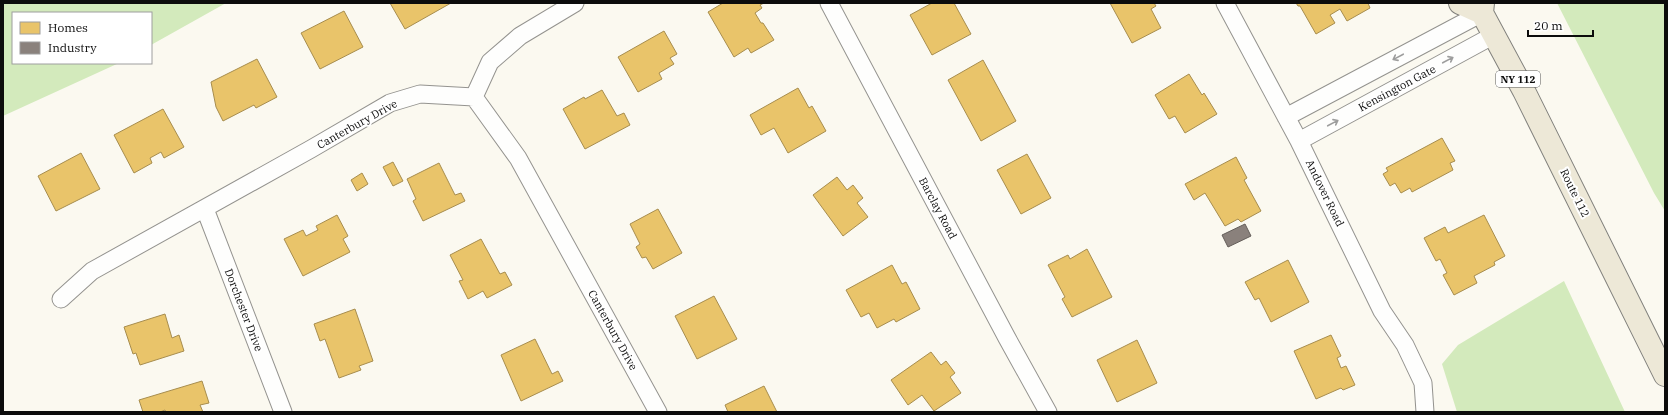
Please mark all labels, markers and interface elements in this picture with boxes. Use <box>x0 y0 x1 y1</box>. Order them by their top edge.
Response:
legend <box>12 12 152 64</box>
scale bar <box>1528 12 1593 38</box>
text: 20 m <box>1534 18 1563 33</box>
text: Homes <box>48 20 88 35</box>
text: Industry <box>48 40 97 55</box>
one-way arrow <box>1392 54 1404 61</box>
one-way arrow <box>1441 56 1453 64</box>
street label: Kensington Gate <box>1356 62 1438 114</box>
road number: NY 112 <box>1496 71 1540 87</box>
street label: Canterbury Drive <box>314 96 400 152</box>
one-way arrow <box>1327 118 1339 126</box>
street label: Andover Road <box>1303 157 1347 229</box>
street label: Route 112 <box>1557 166 1593 220</box>
street label: Barclay Road <box>916 175 960 241</box>
street label: Dorchester Drive <box>222 267 266 353</box>
street label: Canterbury Drive <box>585 287 641 373</box>

